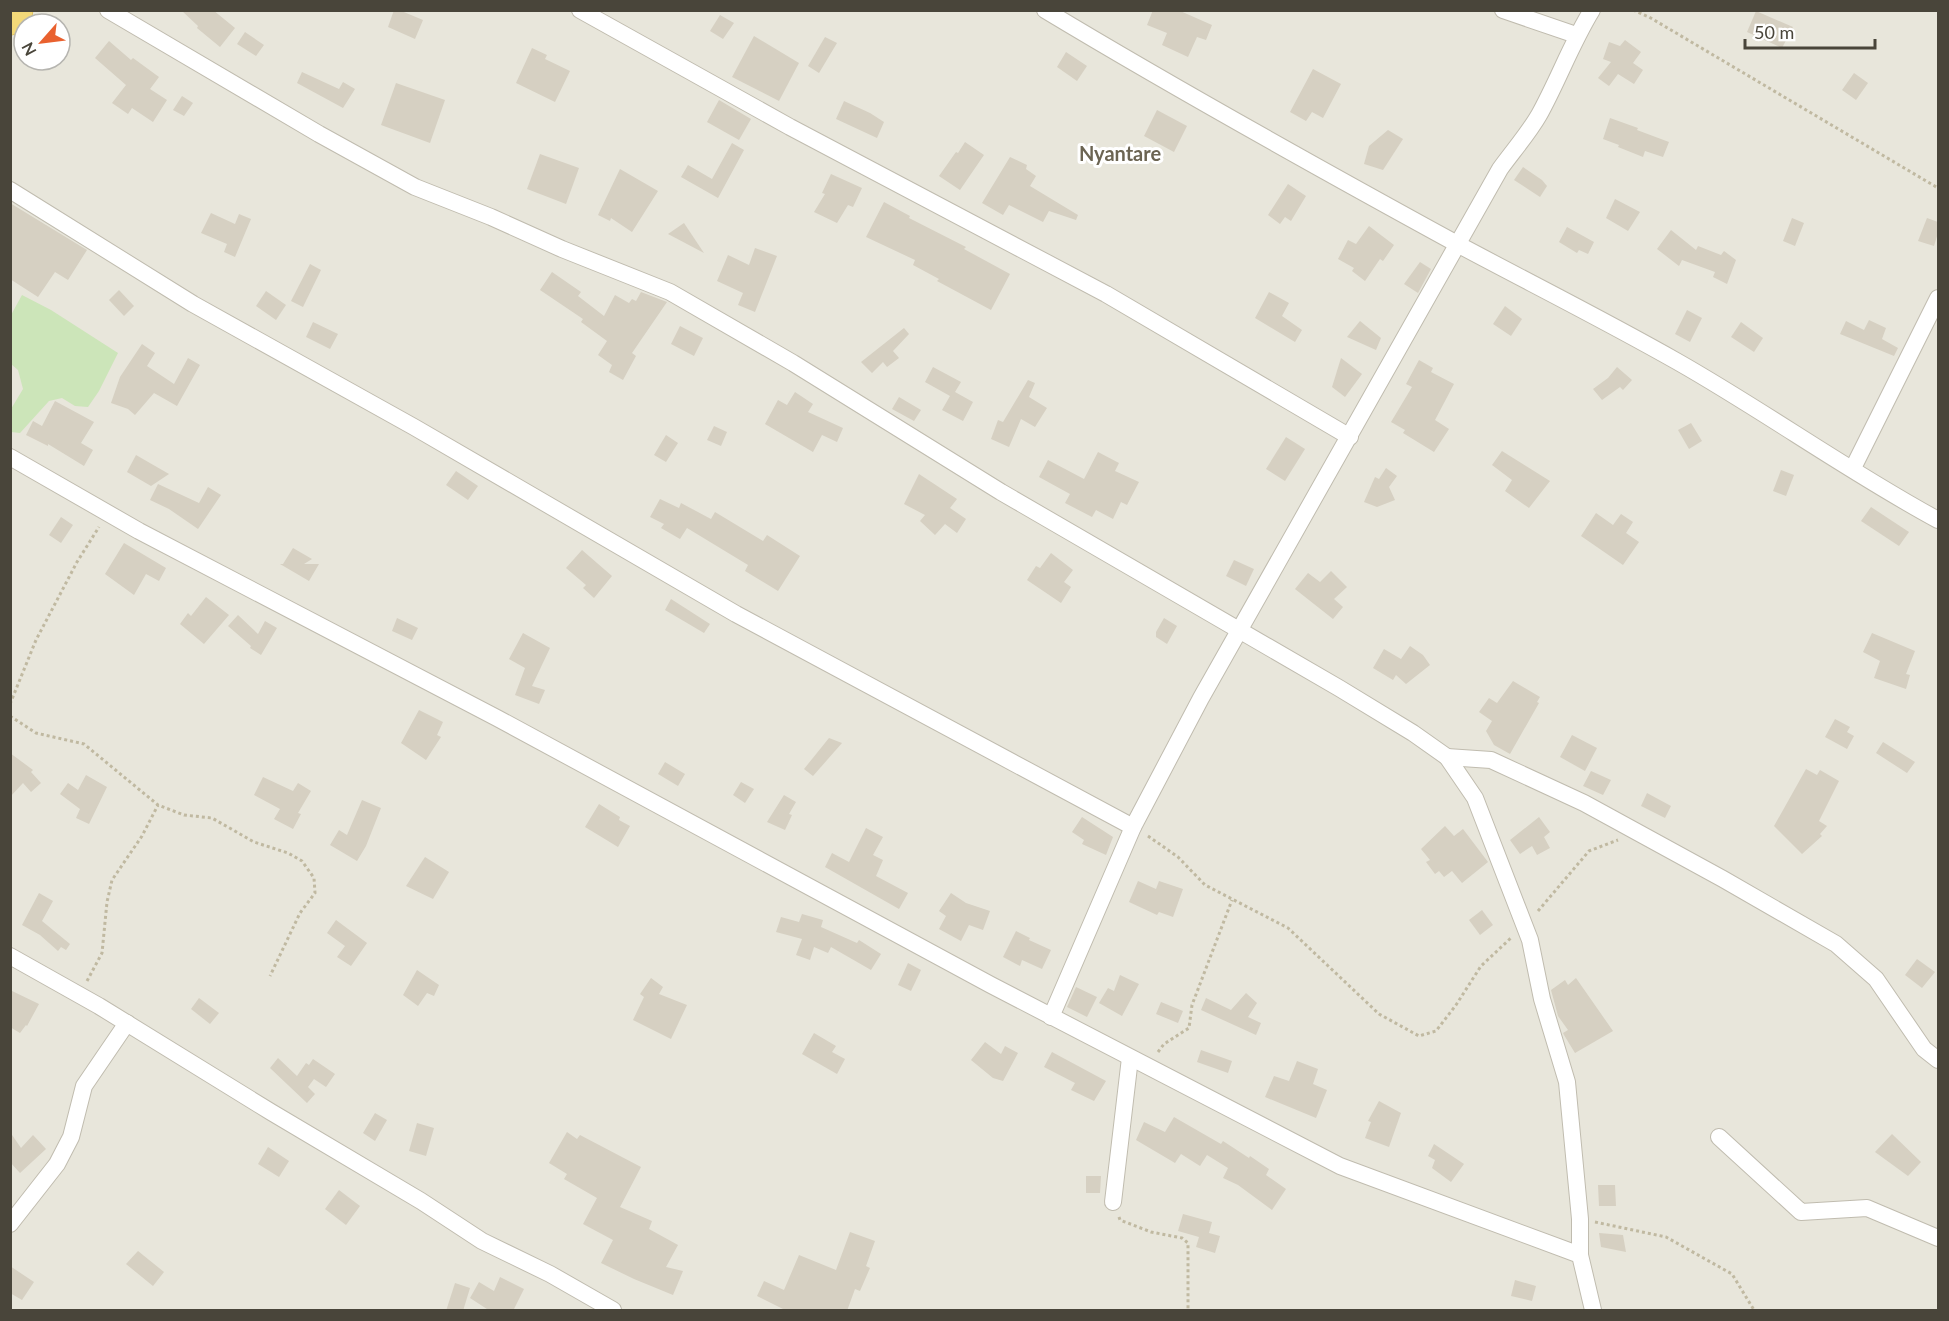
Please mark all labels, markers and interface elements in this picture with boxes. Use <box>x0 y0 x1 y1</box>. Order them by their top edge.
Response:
north arrow <box>12 12 72 72</box>
scale bar <box>1745 12 1876 50</box>
text: 50 m <box>1754 21 1794 43</box>
text: N <box>17 39 40 59</box>
district label: Nyantare <box>1079 141 1161 165</box>

